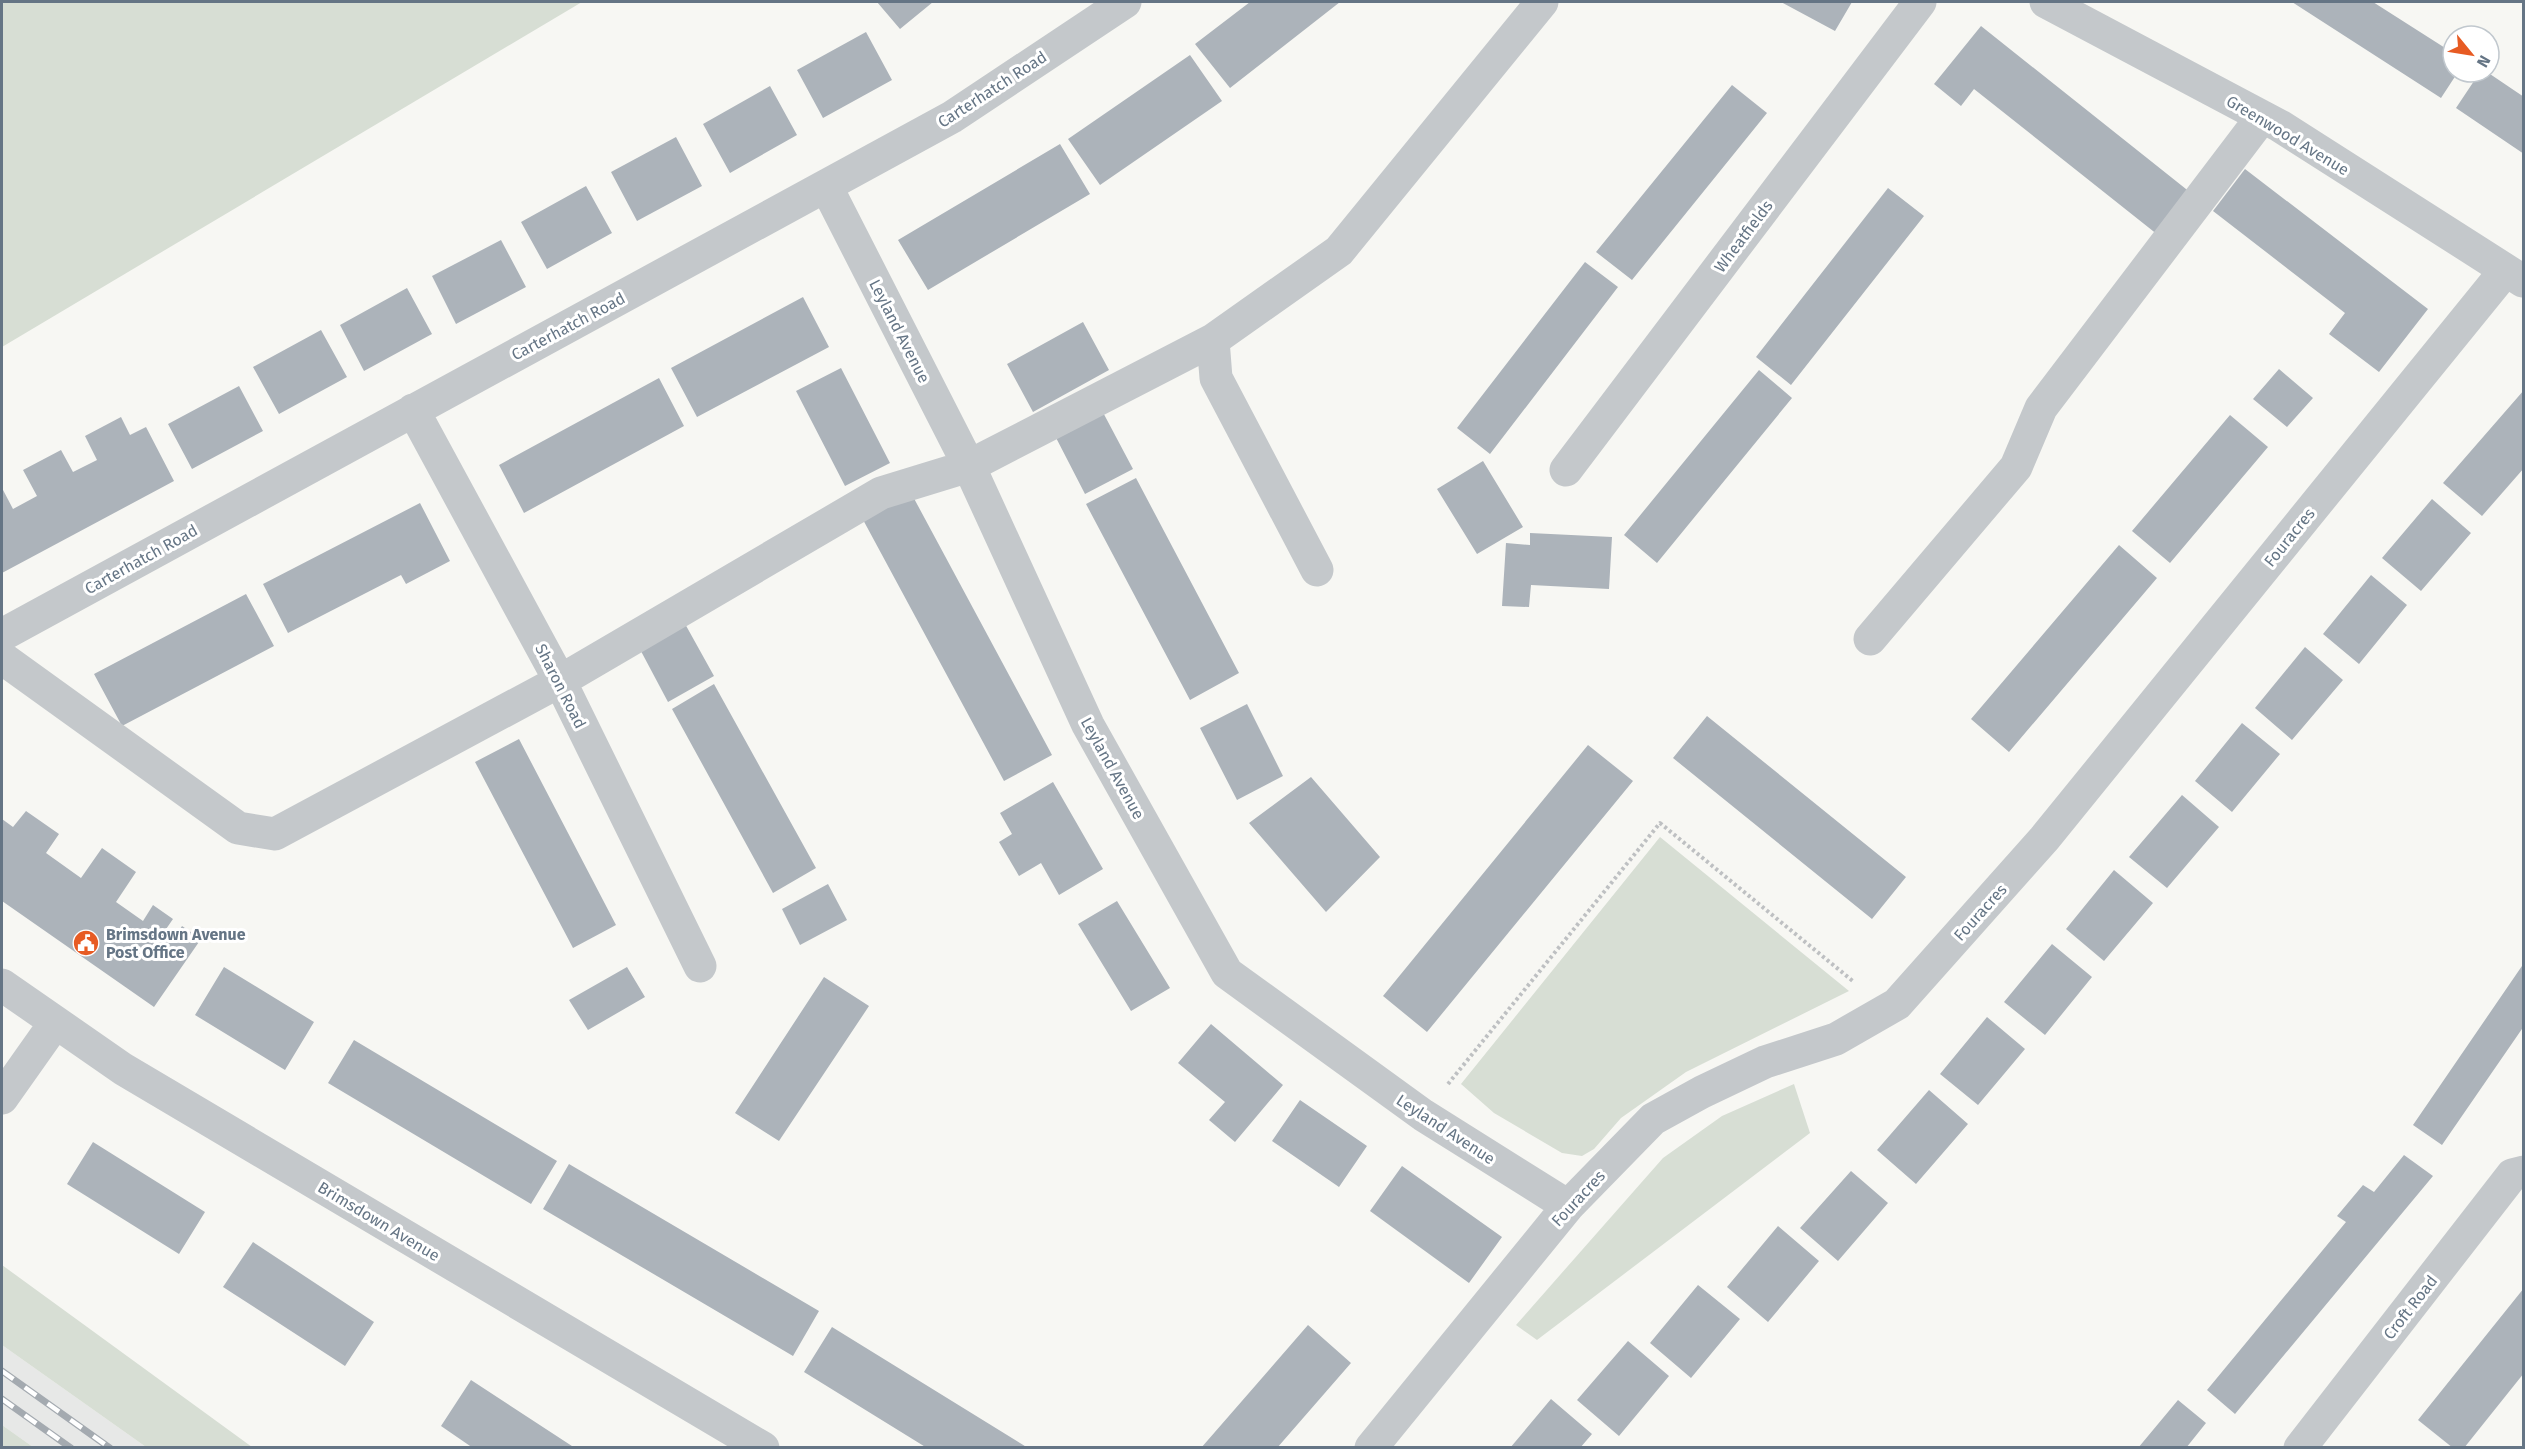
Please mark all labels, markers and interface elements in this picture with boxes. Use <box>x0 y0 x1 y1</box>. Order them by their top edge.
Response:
north arrow <box>2441 24 2501 84</box>
street label: Carterhatch Road <box>934 47 1050 132</box>
text: N <box>2473 52 2494 71</box>
street label: Greenwood Avenue <box>2223 91 2353 180</box>
street label: Wheatfields <box>1710 197 1777 276</box>
street label: Leyland Avenue <box>865 276 934 386</box>
street label: Carterhatch Road <box>508 289 628 364</box>
street label: Fouracres <box>2260 504 2319 570</box>
street label: Carterhatch Road <box>82 521 201 598</box>
street label: Sharon Road <box>531 641 590 732</box>
street label: Leyland Avenue <box>1077 714 1148 823</box>
street label: Fouracres <box>1950 880 2011 945</box>
place label: Brimsdown Avenue Post Office <box>106 925 246 962</box>
public building icon: Brimsdown Avenue Post Office <box>71 928 101 958</box>
street label: Leyland Avenue <box>1393 1090 1499 1168</box>
street label: Fouracres <box>1548 1166 1609 1230</box>
street label: Brimsdown Avenue <box>314 1178 443 1265</box>
street label: Croft Road <box>2379 1271 2441 1343</box>

